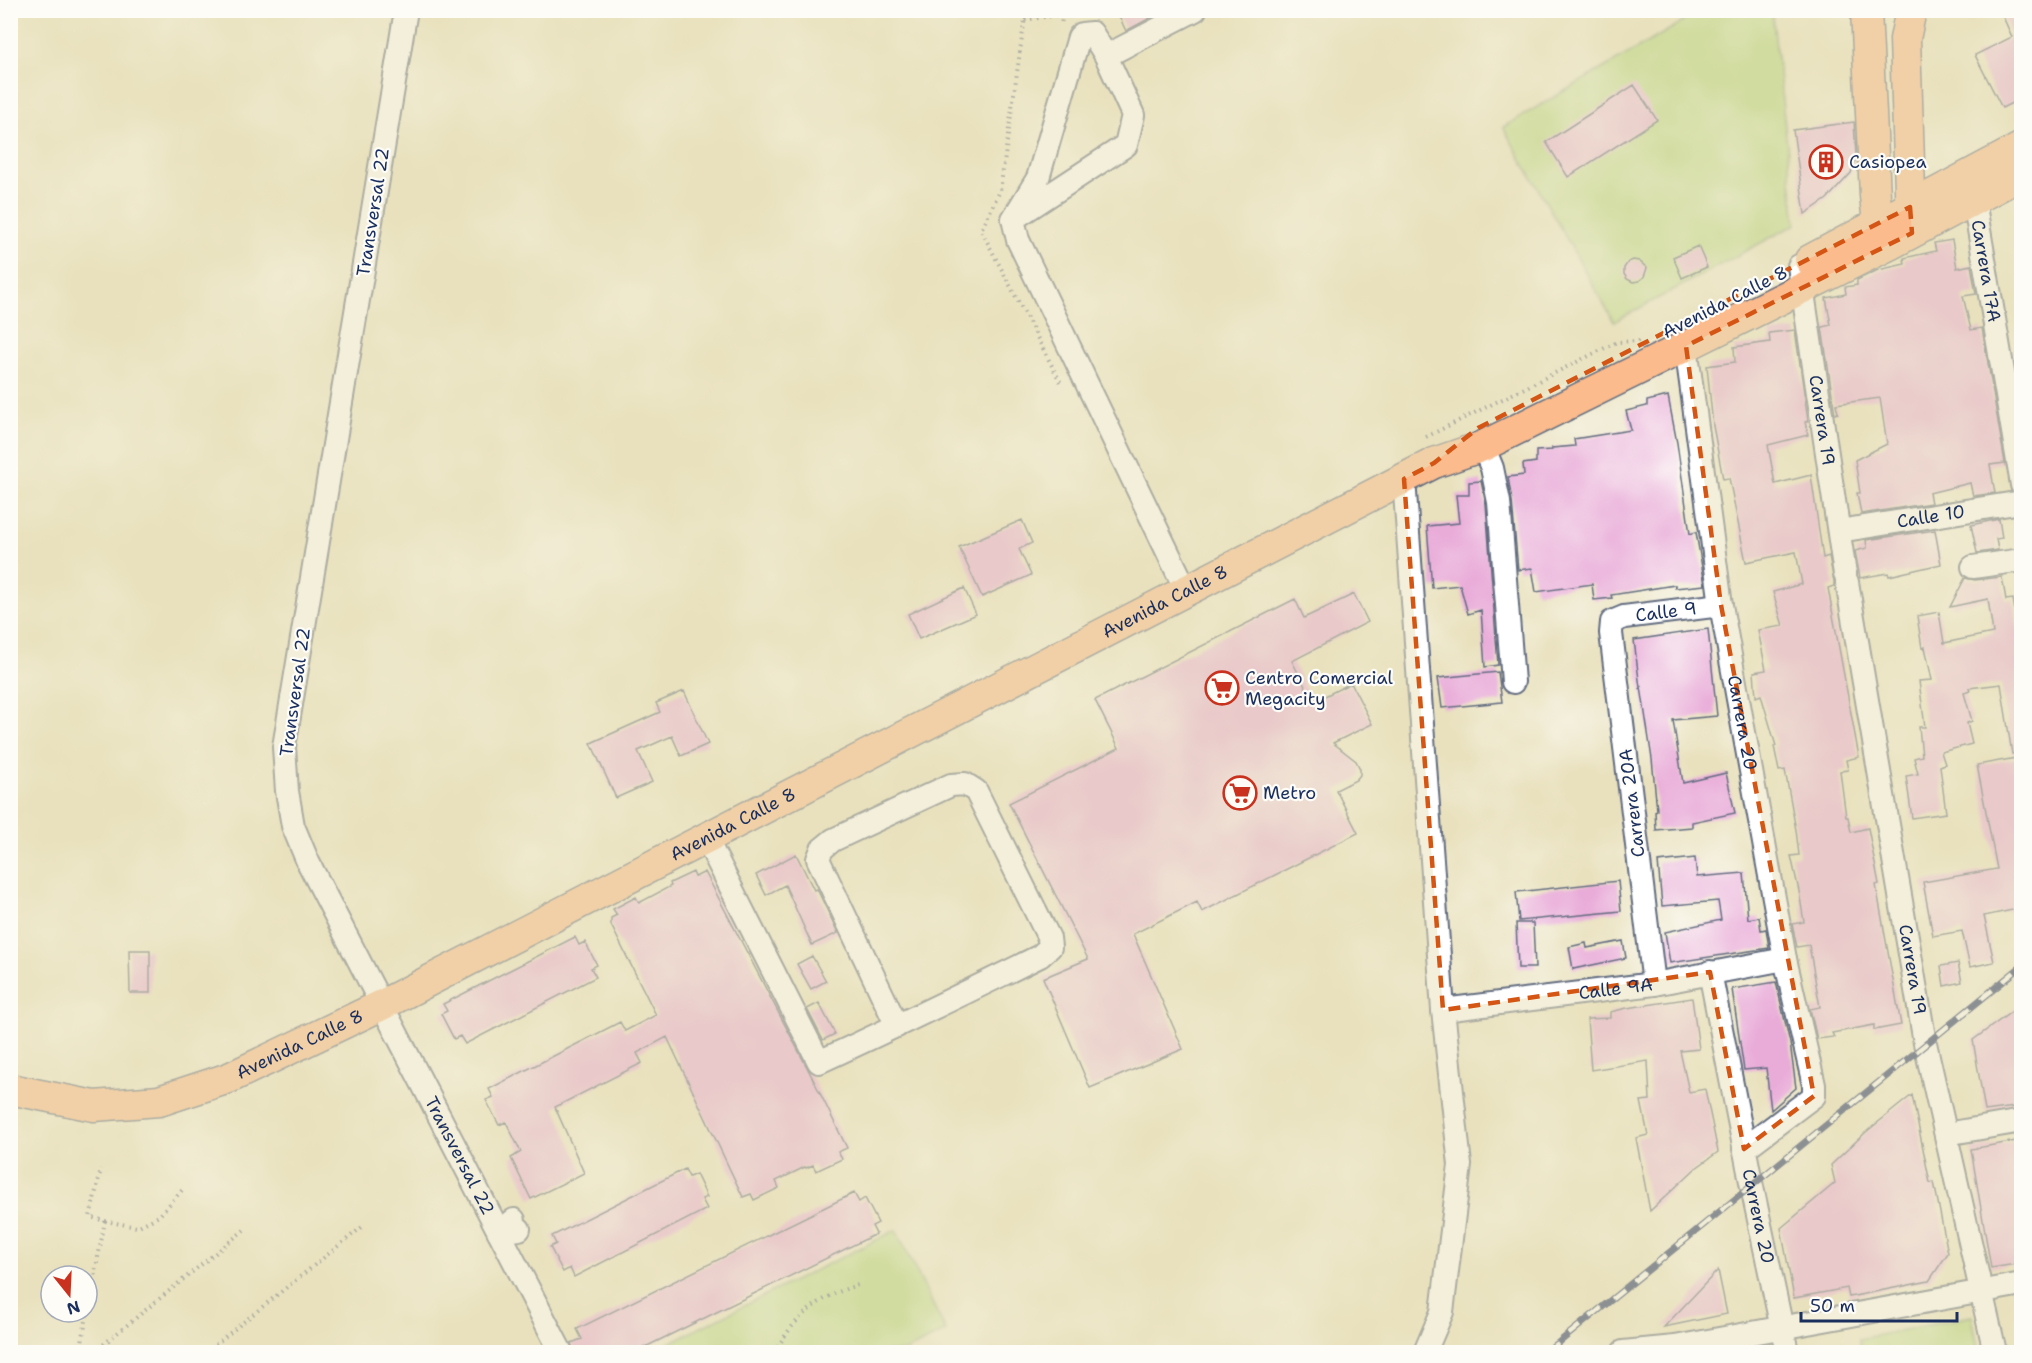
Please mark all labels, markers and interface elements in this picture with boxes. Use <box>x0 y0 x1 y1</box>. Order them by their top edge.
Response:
building icon: Casiopea <box>1808 144 1844 180</box>
street label: Transversal 22 <box>351 146 395 278</box>
place label: Casiopea <box>1849 150 1927 174</box>
street label: Carrera 17A <box>1966 218 2006 324</box>
street label: Avenida Calle 8 <box>1658 260 1792 344</box>
street label: Carrera 19 <box>1803 373 1841 467</box>
street label: Calle 10 <box>1895 499 1967 534</box>
street label: Avenida Calle 8 <box>1098 559 1232 644</box>
street label: Calle 9 <box>1634 596 1698 627</box>
street label: Transversal 22 <box>274 626 316 758</box>
place label: Centro Comercial Megacity <box>1245 666 1394 711</box>
supermarket icon: Centro Comercial Megacity <box>1204 670 1240 706</box>
street label: Carrera 20 <box>1722 673 1763 772</box>
street label: Carrera 20A <box>1613 747 1651 859</box>
supermarket icon: Metro <box>1222 775 1258 811</box>
place label: Metro <box>1263 781 1316 805</box>
street label: Avenida Calle 8 <box>666 782 800 866</box>
street label: Carrera 19 <box>1893 923 1932 1016</box>
street label: Calle 9A <box>1577 972 1654 1005</box>
street label: Avenida Calle 8 <box>232 1004 367 1085</box>
street label: Transversal 22 <box>419 1092 500 1219</box>
street label: Carrera 20 <box>1737 1167 1780 1266</box>
north arrow <box>39 1264 99 1324</box>
scale bar <box>1801 1285 1957 1323</box>
text: 50 m <box>1810 1294 1855 1318</box>
text: N <box>64 1296 83 1320</box>

